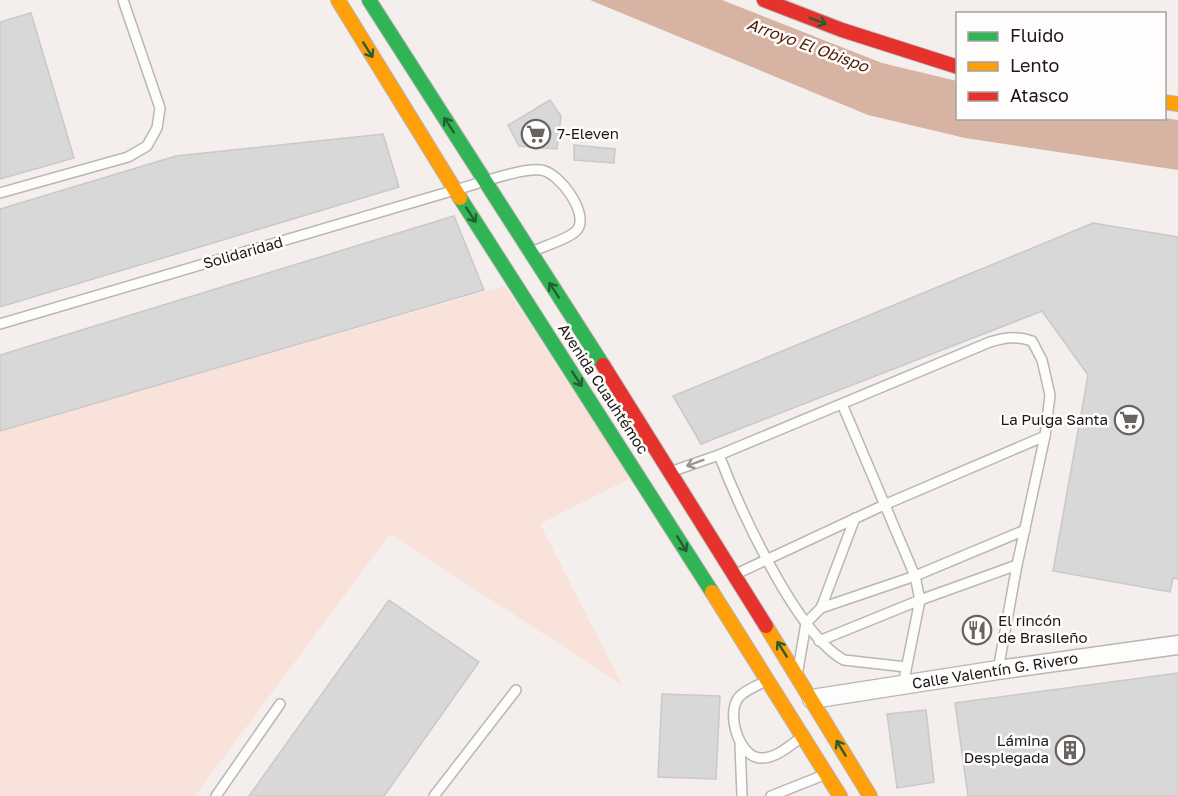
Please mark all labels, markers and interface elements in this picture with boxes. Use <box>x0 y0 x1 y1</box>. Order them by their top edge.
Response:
legend <box>956 12 1166 120</box>
water label: Arroyo El Obispo <box>745 14 873 77</box>
one-way arrow <box>809 16 827 27</box>
text: Fluido <box>1010 24 1064 46</box>
one-way arrow <box>363 41 375 58</box>
text: Lento <box>1010 54 1059 76</box>
text: Atasco <box>1010 84 1069 106</box>
one-way arrow <box>443 117 455 134</box>
supermarket icon: 7-Eleven <box>520 118 552 150</box>
place label: 7-Eleven <box>557 124 619 142</box>
one-way arrow <box>465 207 478 224</box>
street label: Solidaridad <box>201 232 285 272</box>
one-way arrow <box>547 282 559 299</box>
street label: Avenida Cuauhtémoc <box>555 320 653 457</box>
one-way arrow <box>571 370 583 387</box>
supermarket icon: La Pulga Santa <box>1113 404 1145 436</box>
place label: La Pulga Santa <box>1000 410 1108 428</box>
one-way arrow <box>686 459 705 470</box>
one-way arrow <box>676 535 688 552</box>
place label: El rincón de Brasileño <box>998 611 1087 646</box>
restaurant icon: El rincón de Brasileño <box>961 614 993 646</box>
one-way arrow <box>775 641 788 658</box>
street label: Calle Valentín G. Rivero <box>911 648 1079 692</box>
place label: Lámina Desplegada <box>964 731 1049 766</box>
building icon: Lámina Desplegada <box>1054 734 1086 766</box>
one-way arrow <box>835 740 847 757</box>

